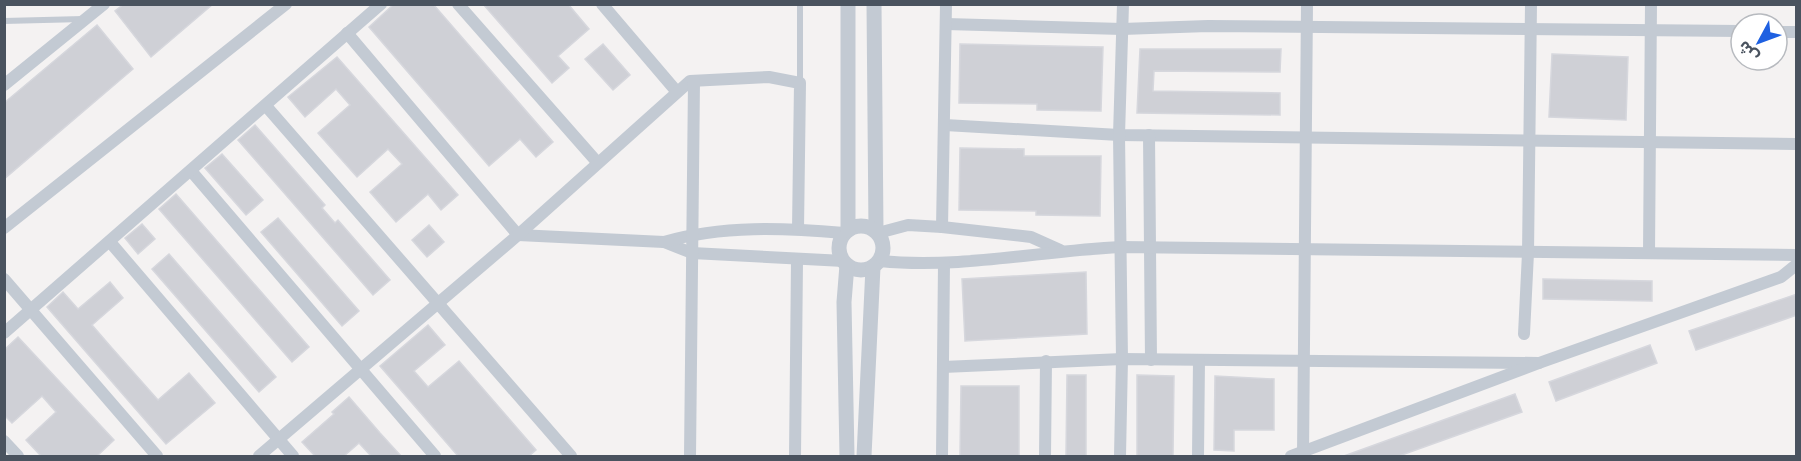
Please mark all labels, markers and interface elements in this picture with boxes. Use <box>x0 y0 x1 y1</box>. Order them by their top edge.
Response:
north arrow <box>1729 12 1789 72</box>
text: ش <box>1733 37 1762 67</box>

